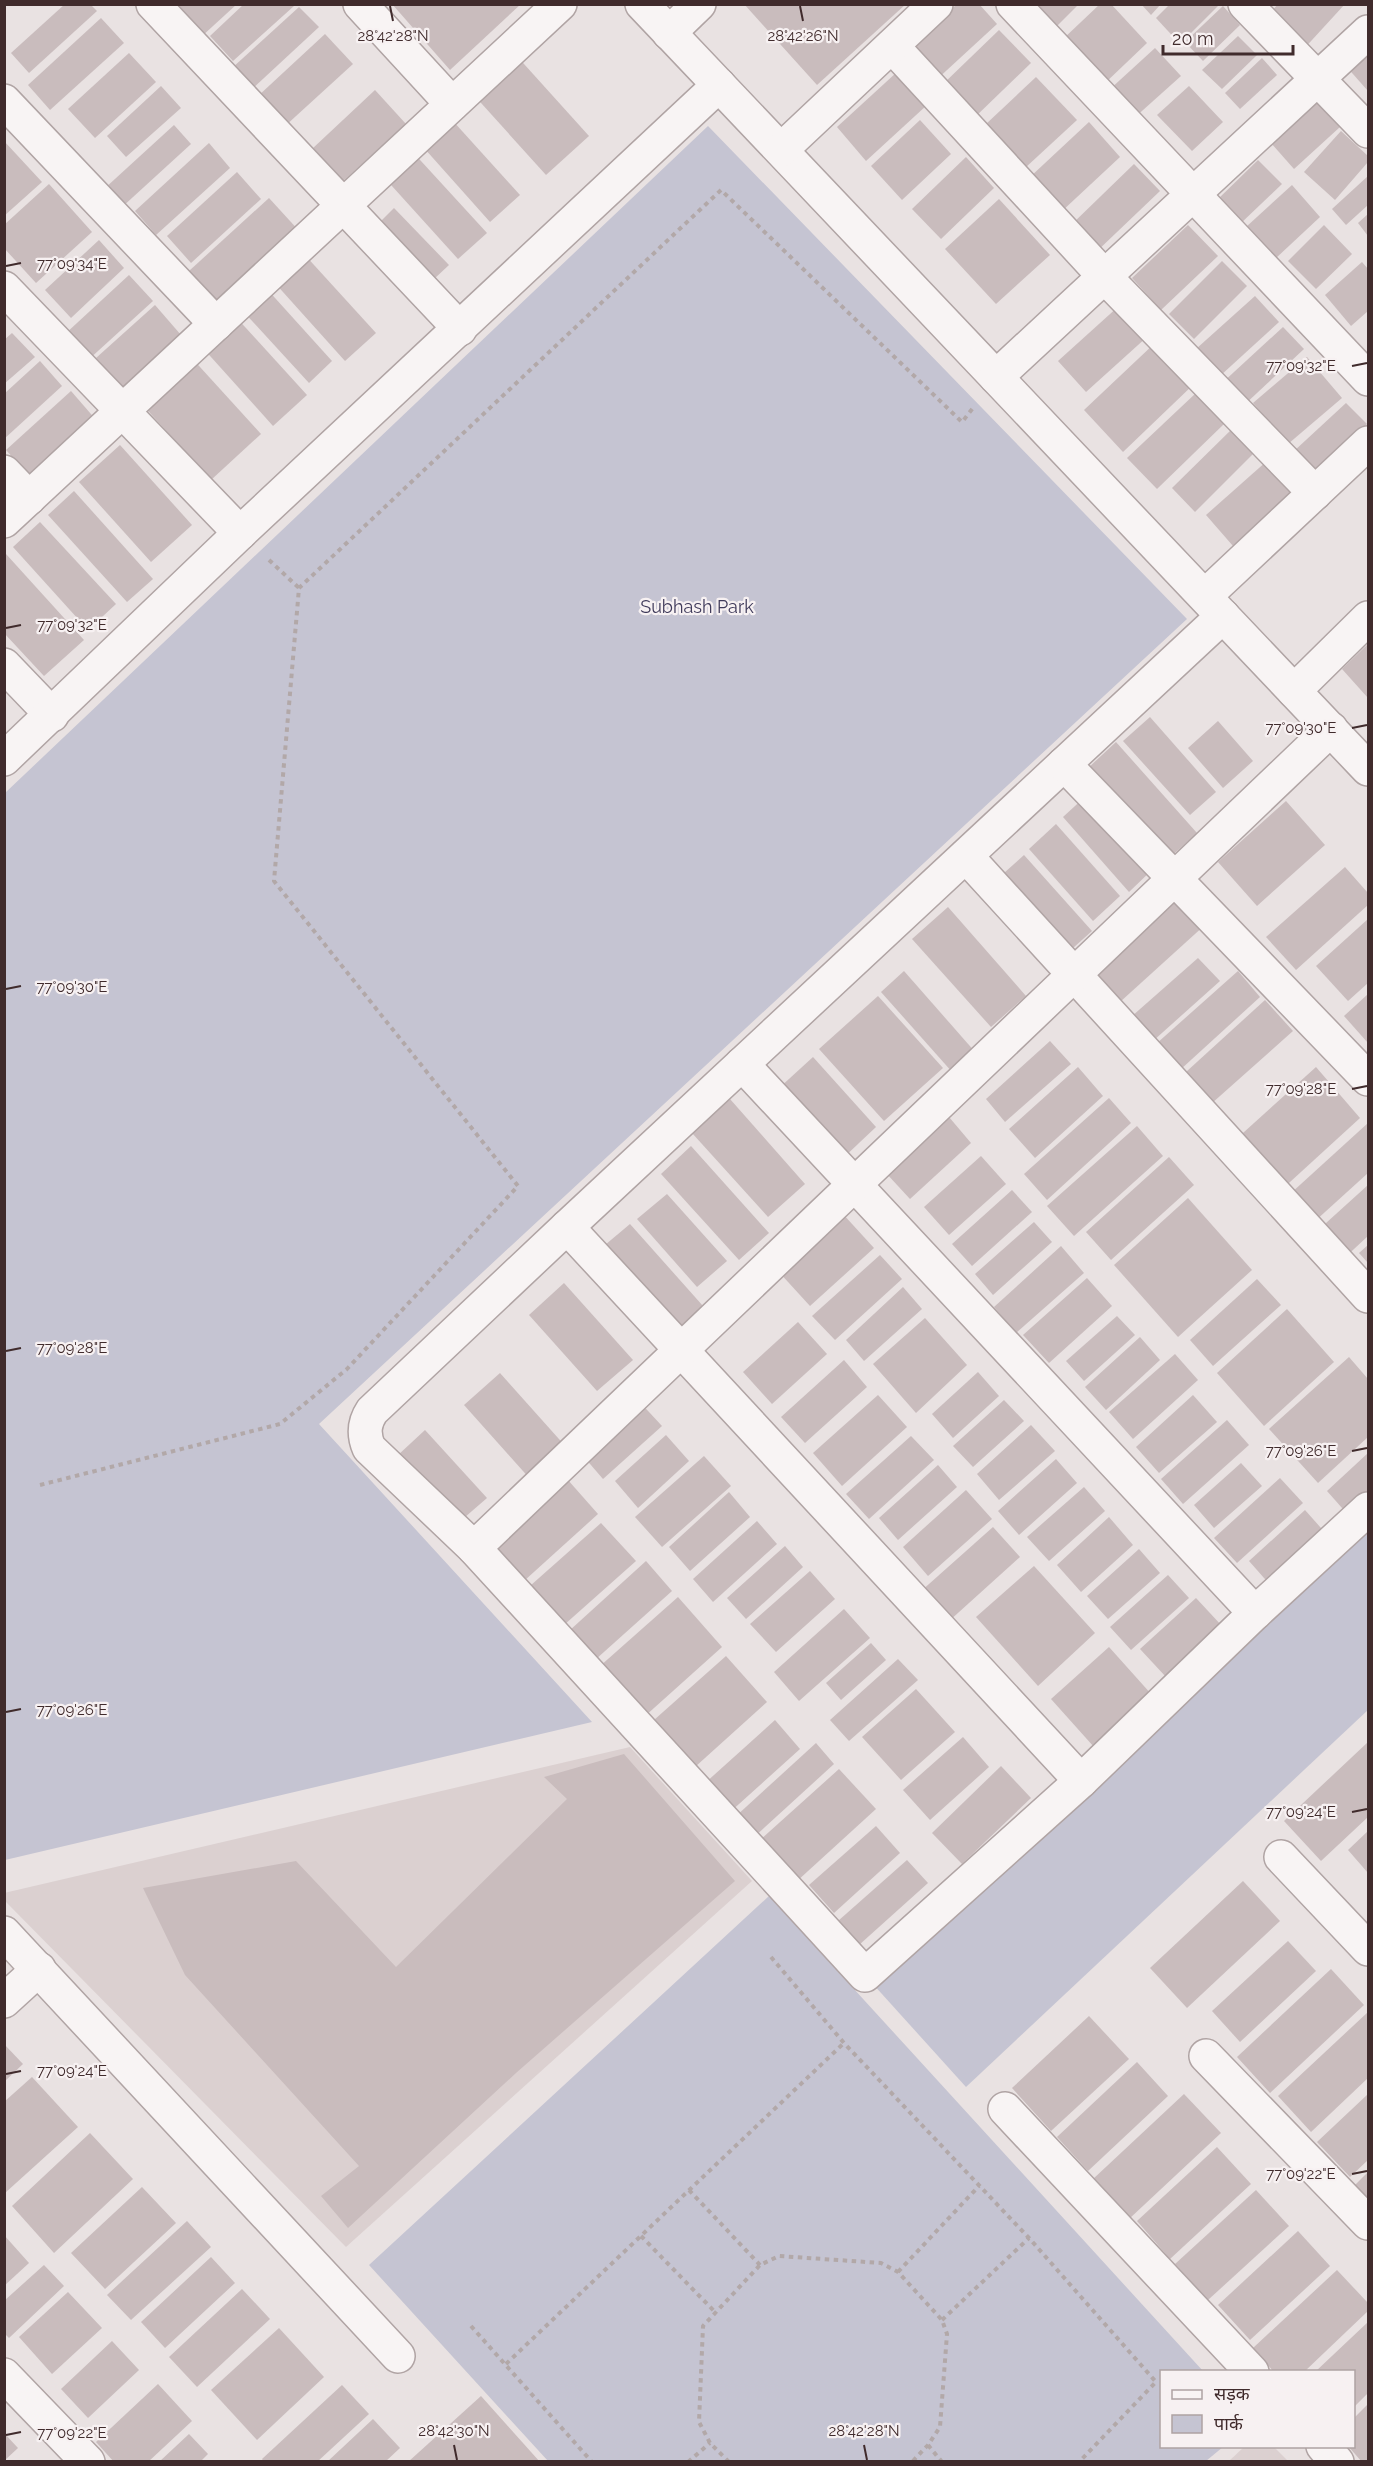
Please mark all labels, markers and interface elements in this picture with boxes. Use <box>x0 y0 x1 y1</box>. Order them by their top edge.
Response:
scale bar <box>1163 18 1294 56</box>
text: 28°42'28"N <box>357 27 429 45</box>
text: 28°42'26"N <box>767 27 839 45</box>
text: 20 m <box>1172 28 1214 49</box>
text: 77°09'34"E <box>37 255 107 273</box>
text: 77°09'32"E <box>1266 357 1336 375</box>
park label: Subhash Park <box>640 596 754 617</box>
text: 77°09'32"E <box>37 616 107 634</box>
text: 77°09'30"E <box>1266 719 1336 737</box>
text: 77°09'30"E <box>37 978 107 996</box>
text: 77°09'28"E <box>1266 1080 1336 1098</box>
text: 77°09'28"E <box>37 1339 107 1357</box>
text: 77°09'26"E <box>1266 1442 1336 1460</box>
text: 77°09'26"E <box>37 1701 107 1719</box>
text: 77°09'24"E <box>1266 1803 1336 1821</box>
text: 77°09'24"E <box>37 2062 107 2080</box>
text: 77°09'22"E <box>1266 2165 1336 2183</box>
legend <box>1160 2370 1355 2448</box>
text: सड़क <box>1214 2383 1251 2404</box>
text: पार्क <box>1214 2413 1244 2434</box>
text: 28°42'30"N <box>418 2422 490 2440</box>
text: 28°42'28"N <box>828 2422 900 2440</box>
text: 77°09'22"E <box>37 2424 107 2442</box>

